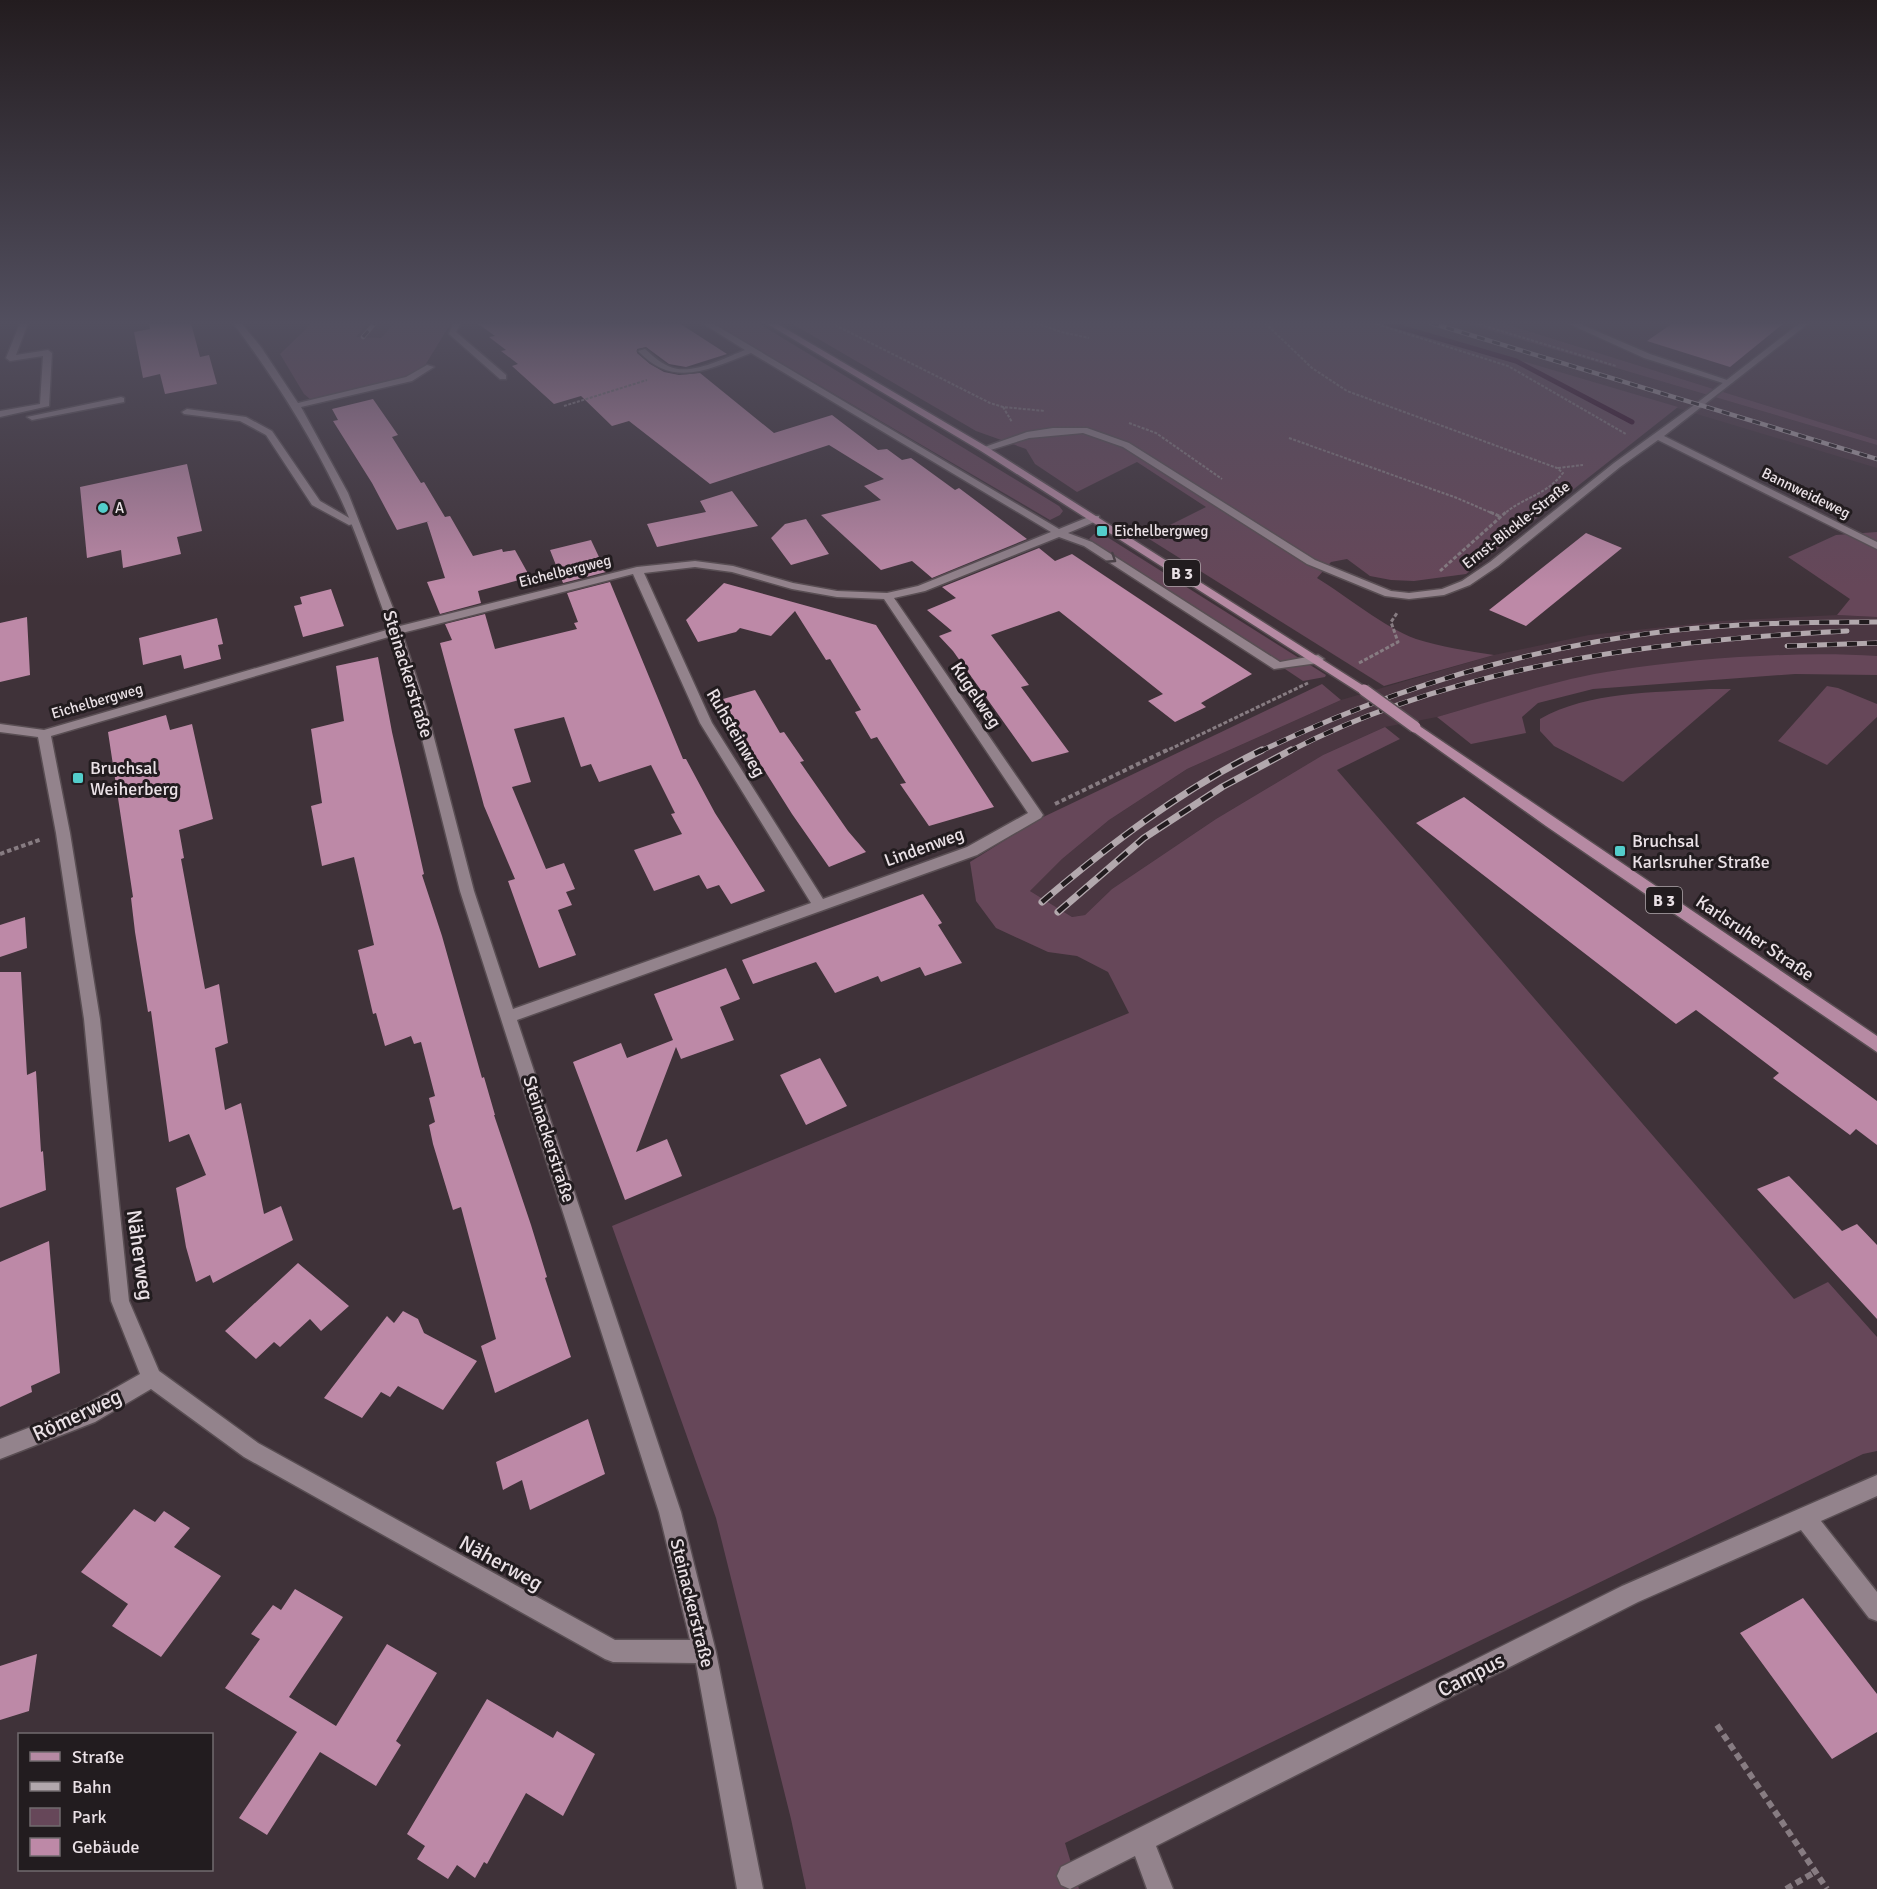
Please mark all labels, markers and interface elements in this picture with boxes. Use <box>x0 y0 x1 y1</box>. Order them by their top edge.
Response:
street label: Bannweideweg <box>1759 464 1853 522</box>
street label: Ernst-Blickle-Straße <box>1459 477 1573 573</box>
place label: A <box>115 499 124 517</box>
marker: A <box>96 501 110 515</box>
place label: Eichelbergweg <box>1114 522 1209 540</box>
marker: Eichelbergweg <box>1095 524 1109 538</box>
street label: Eichelbergweg <box>517 551 613 591</box>
one-way arrow <box>1105 551 1116 562</box>
road number: B 3 <box>1164 560 1200 586</box>
street label: Steinackerstraße <box>378 608 438 740</box>
street label: Kugelweg <box>946 658 1006 732</box>
street label: Eichelbergweg <box>49 679 145 723</box>
street label: Ruhsteinweg <box>702 685 770 781</box>
place label: Bruchsal Weiherberg <box>90 757 178 800</box>
marker: Bruchsal Weiherberg <box>71 771 85 785</box>
street label: Lindenweg <box>881 822 967 872</box>
place label: Bruchsal Karlsruher Straße <box>1632 830 1770 873</box>
marker: Bruchsal Karlsruher Straße <box>1613 844 1627 858</box>
road number: B 3 <box>1646 887 1682 913</box>
street label: Karlsruher Straße <box>1692 890 1818 986</box>
street label: Steinackerstraße <box>518 1073 580 1205</box>
street label: Näherweg <box>121 1208 159 1302</box>
street label: Römerweg <box>28 1383 126 1447</box>
street label: Näherweg <box>455 1529 547 1597</box>
street label: Steinackerstraße <box>665 1536 719 1670</box>
street label: Campus <box>1433 1647 1509 1703</box>
legend <box>18 1733 213 1871</box>
text: Straße <box>72 1746 124 1768</box>
text: Bahn <box>72 1776 112 1798</box>
text: Park <box>72 1806 107 1828</box>
text: Gebäude <box>72 1836 140 1858</box>

